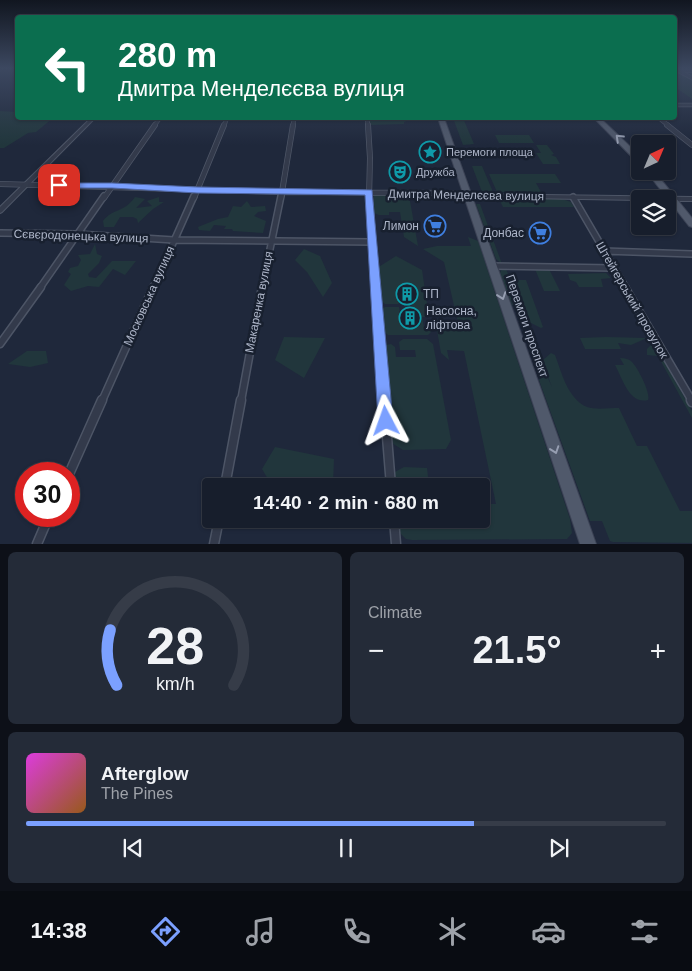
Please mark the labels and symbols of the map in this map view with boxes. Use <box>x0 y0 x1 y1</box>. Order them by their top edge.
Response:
one-way arrow <box>615 135 624 144</box>
north arrow <box>631 135 676 180</box>
place icon: Перемоги площа <box>418 140 442 164</box>
place label: Перемоги площа <box>446 146 534 158</box>
theatre icon: Дружба <box>388 160 412 184</box>
pin <box>38 164 80 206</box>
place label: Дружба <box>416 166 456 178</box>
street label: Дмитра Менделєєва вулиця <box>388 187 544 203</box>
supermarket icon: Лимон <box>423 214 447 238</box>
place label: Лимон <box>383 219 419 233</box>
supermarket icon: Донбас <box>528 221 552 245</box>
place label: Донбас <box>483 226 524 240</box>
street label: Сєвєродонецька вулиця <box>13 227 149 245</box>
street label: Штейгерський провулок <box>593 239 671 361</box>
street label: Московська вулиця <box>121 244 177 348</box>
street label: Макаренка вулиця <box>242 250 276 354</box>
street label: Перемоги проспект <box>503 273 551 380</box>
building icon: ТП <box>395 282 419 306</box>
place label: ТП <box>423 287 439 301</box>
one-way arrow <box>496 291 506 300</box>
place label: Насосна, ліфтова <box>426 304 477 332</box>
building icon: Насосна, ліфтова <box>398 306 422 330</box>
position arrow <box>359 394 411 446</box>
one-way arrow <box>549 445 559 453</box>
speed limit sign: 30 <box>15 462 80 527</box>

